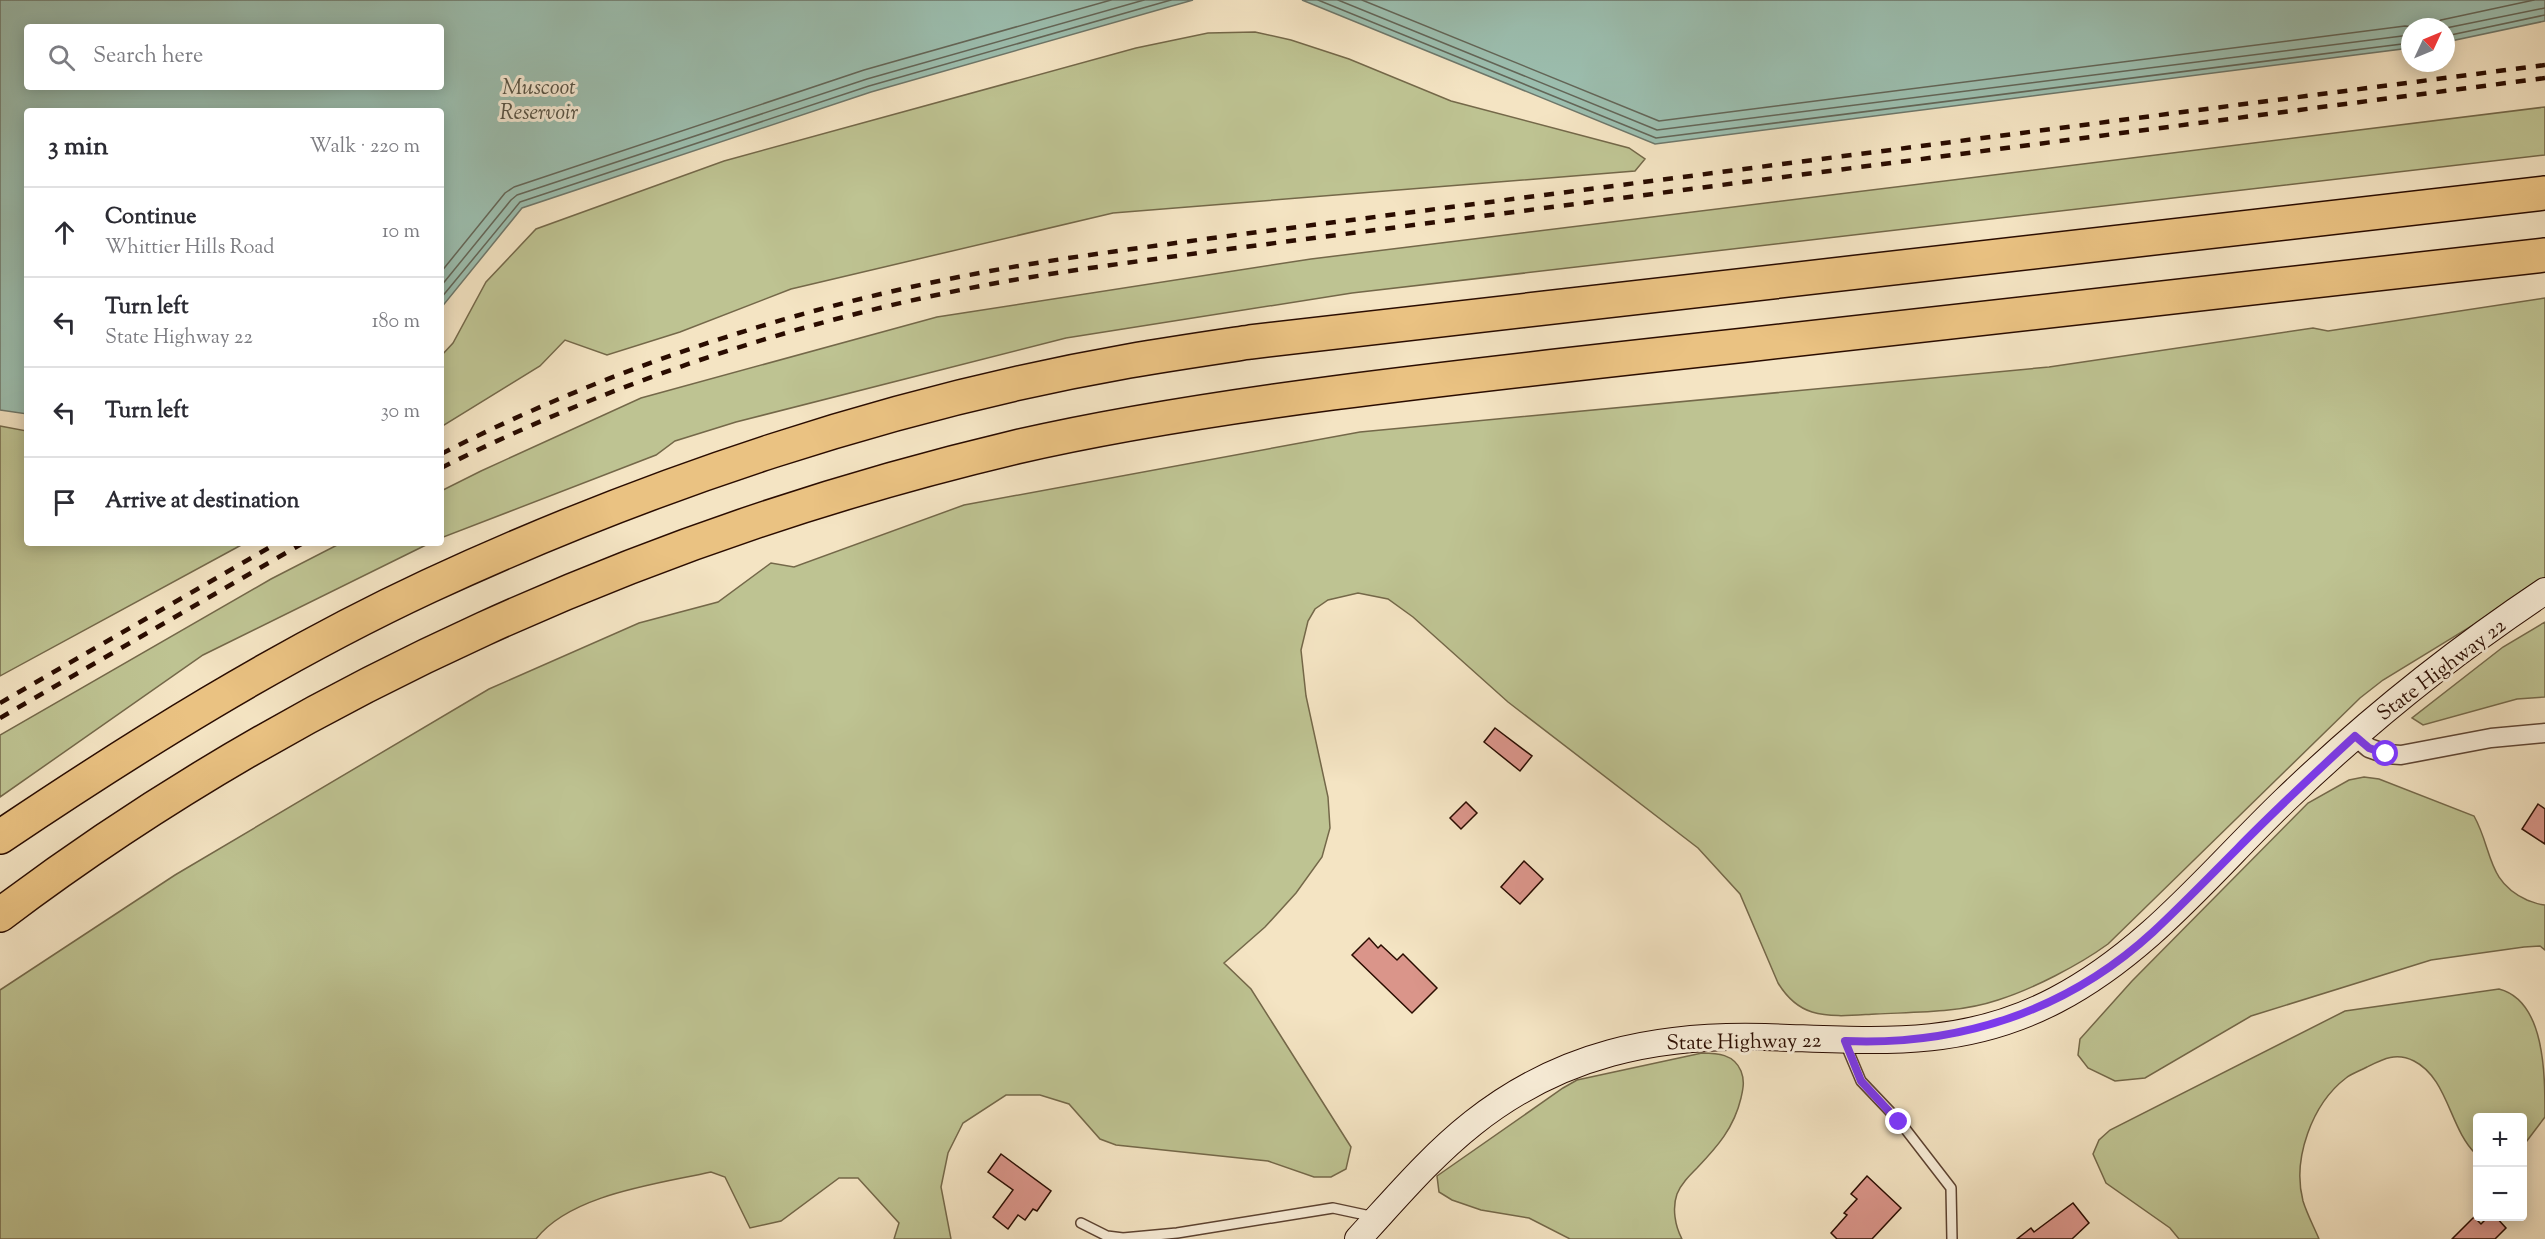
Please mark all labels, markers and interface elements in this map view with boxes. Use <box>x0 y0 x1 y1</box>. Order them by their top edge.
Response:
north arrow <box>2401 18 2455 72</box>
search box <box>24 24 444 90</box>
icon: search <box>45 41 78 74</box>
text: Search here <box>93 41 203 73</box>
water label: Muscoot Reservoir <box>500 73 578 130</box>
text: 3 min <box>48 129 108 166</box>
text: Walk · 220 m <box>309 133 420 162</box>
text: Continue <box>105 202 196 234</box>
icon: ahead <box>48 216 81 249</box>
text: 10 m <box>382 218 420 247</box>
text: Whittier Hills Road <box>105 234 275 263</box>
text: Turn left <box>105 292 188 324</box>
icon: left <box>48 306 81 339</box>
text: 180 m <box>372 308 420 337</box>
text: State Highway 22 <box>105 324 253 353</box>
icon: left <box>48 396 81 429</box>
text: Turn left <box>105 396 188 428</box>
text: 30 m <box>381 398 420 427</box>
icon: arrive <box>48 486 81 519</box>
text: Arrive at destination <box>105 486 300 518</box>
street label: State Highway 22 <box>2371 612 2513 729</box>
route start <box>2372 740 2398 766</box>
street label: State Highway 22 <box>1666 1027 1822 1059</box>
route end <box>1885 1108 1911 1134</box>
map controls <box>2473 1113 2527 1221</box>
button: + <box>2473 1113 2527 1167</box>
button: − <box>2473 1167 2527 1221</box>

